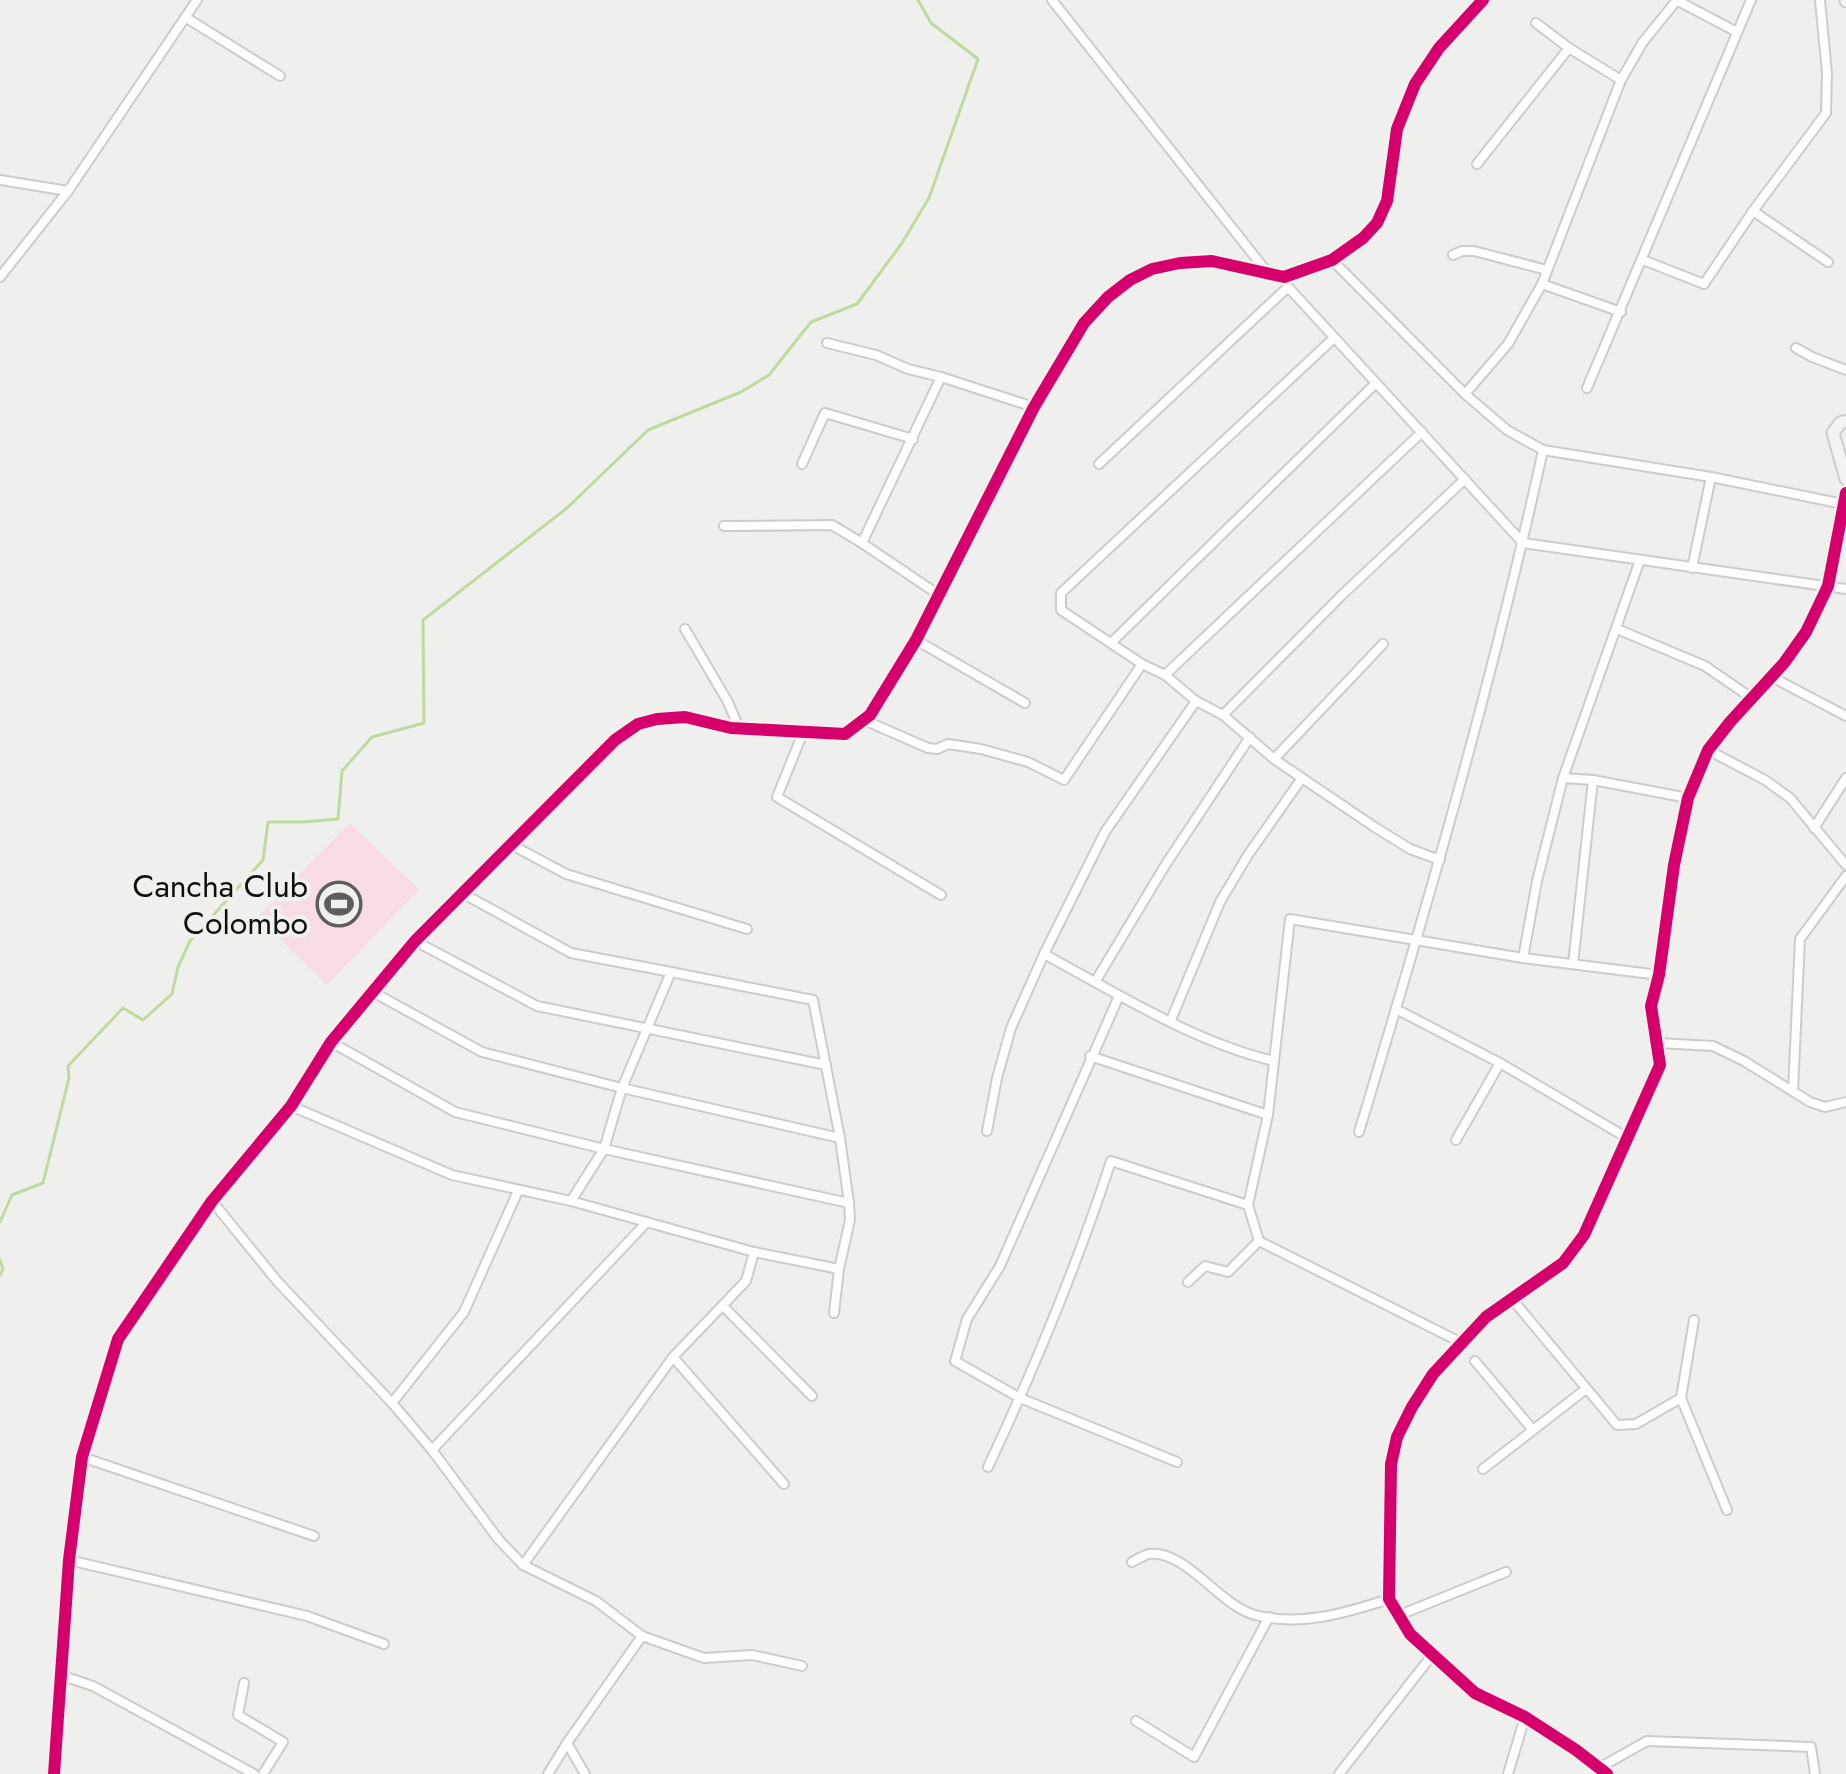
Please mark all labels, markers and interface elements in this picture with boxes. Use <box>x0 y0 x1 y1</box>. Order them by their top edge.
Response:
place label: Cancha Club Colombo <box>132 863 308 946</box>
sports icon: Cancha Club Colombo <box>315 880 363 928</box>

